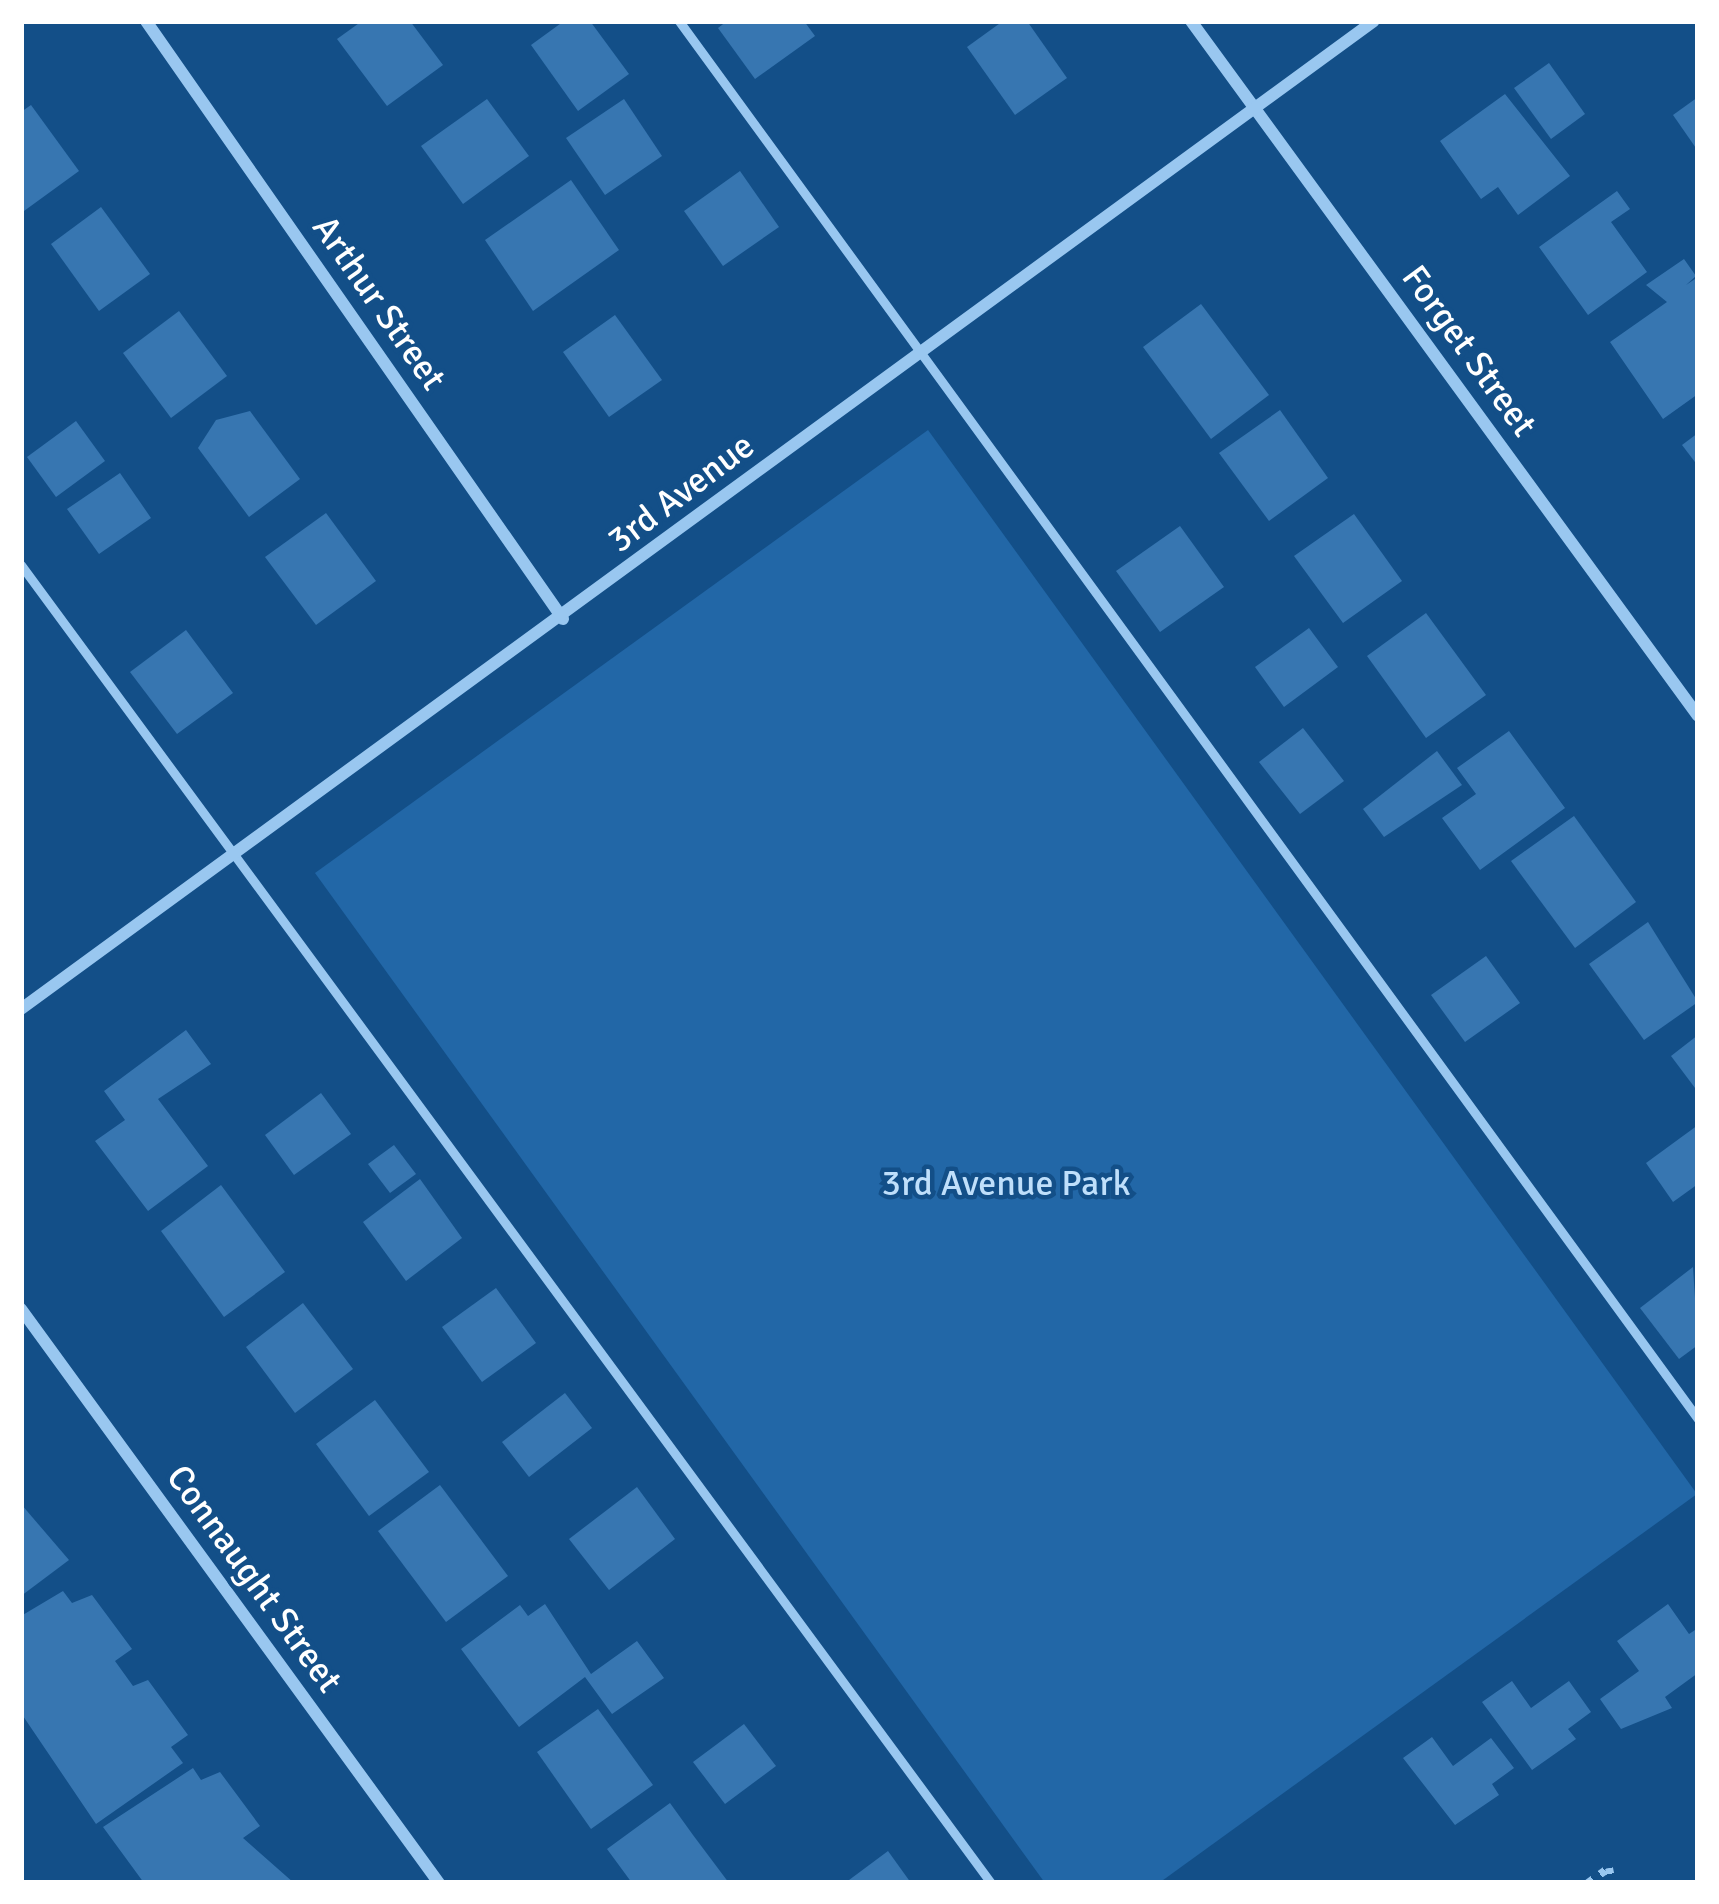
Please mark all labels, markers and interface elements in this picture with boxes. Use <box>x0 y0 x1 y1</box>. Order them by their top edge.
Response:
street label: Arthur Street <box>303 208 455 398</box>
street label: Forget Street <box>1393 257 1545 445</box>
street label: 3rd Avenue <box>599 424 763 562</box>
park label: 3rd Avenue Park <box>881 1162 1131 1206</box>
street label: Connaught Street <box>157 1457 351 1701</box>

